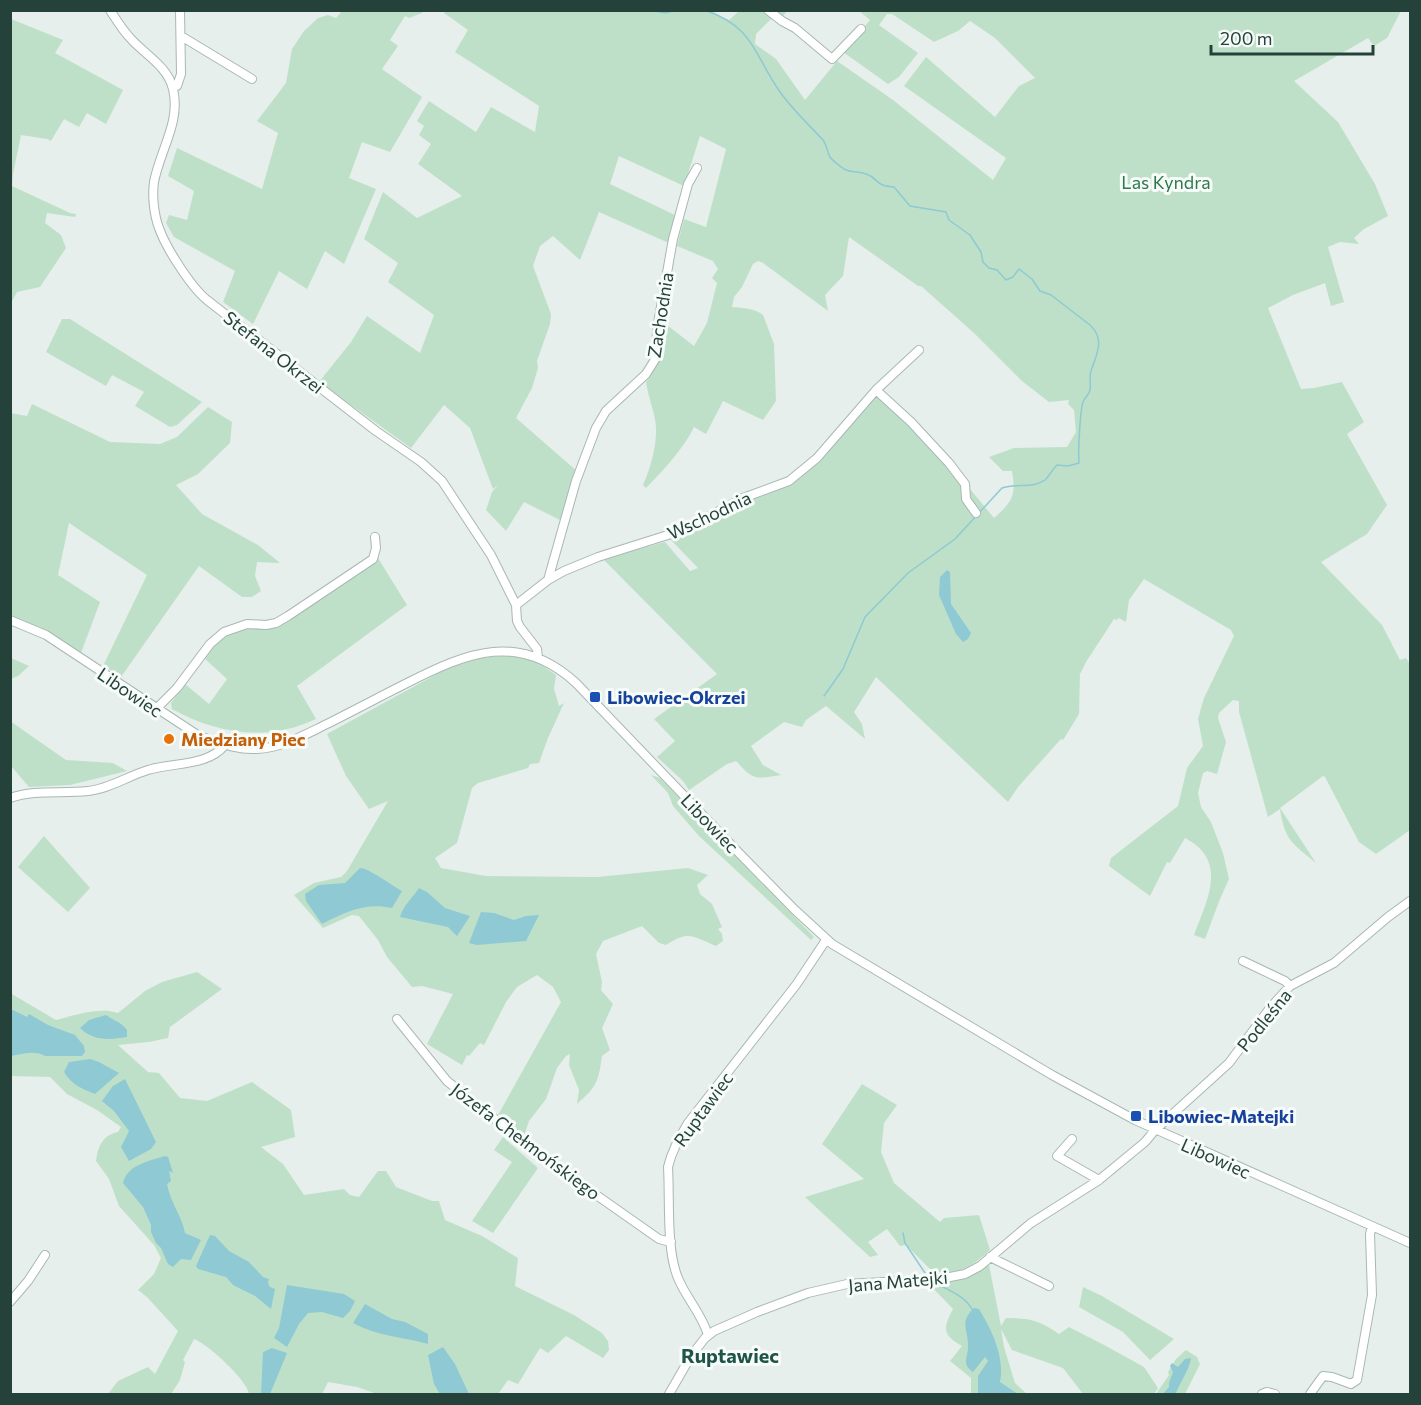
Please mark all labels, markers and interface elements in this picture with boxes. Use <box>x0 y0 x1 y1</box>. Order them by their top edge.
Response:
scale bar <box>1211 18 1373 56</box>
text: 200 m <box>1220 27 1273 49</box>
park label: Las Kyndra <box>1121 171 1211 193</box>
street label: Zachodnia <box>642 271 678 359</box>
street label: Stefana Okrzei <box>219 306 329 398</box>
street label: Wschodnia <box>664 486 754 544</box>
street label: Libowiec <box>93 662 167 722</box>
place label: Libowiec-Okrzei <box>607 686 745 708</box>
marker: Libowiec-Okrzei <box>588 690 602 704</box>
place label: Miedziany Piec <box>181 728 306 750</box>
marker: Miedziany Piec <box>162 732 176 746</box>
street label: Libowiec <box>677 789 743 857</box>
street label: Podleśna <box>1232 984 1296 1056</box>
street label: Ruptawiec <box>669 1067 737 1150</box>
street label: Józefa Chełmońskiego <box>447 1078 605 1204</box>
place label: Libowiec-Matejki <box>1148 1105 1294 1127</box>
marker: Libowiec-Matejki <box>1129 1109 1143 1123</box>
street label: Libowiec <box>1178 1133 1254 1183</box>
street label: Jana Matejki <box>847 1266 949 1296</box>
district label: Ruptawiec <box>681 1343 779 1367</box>

